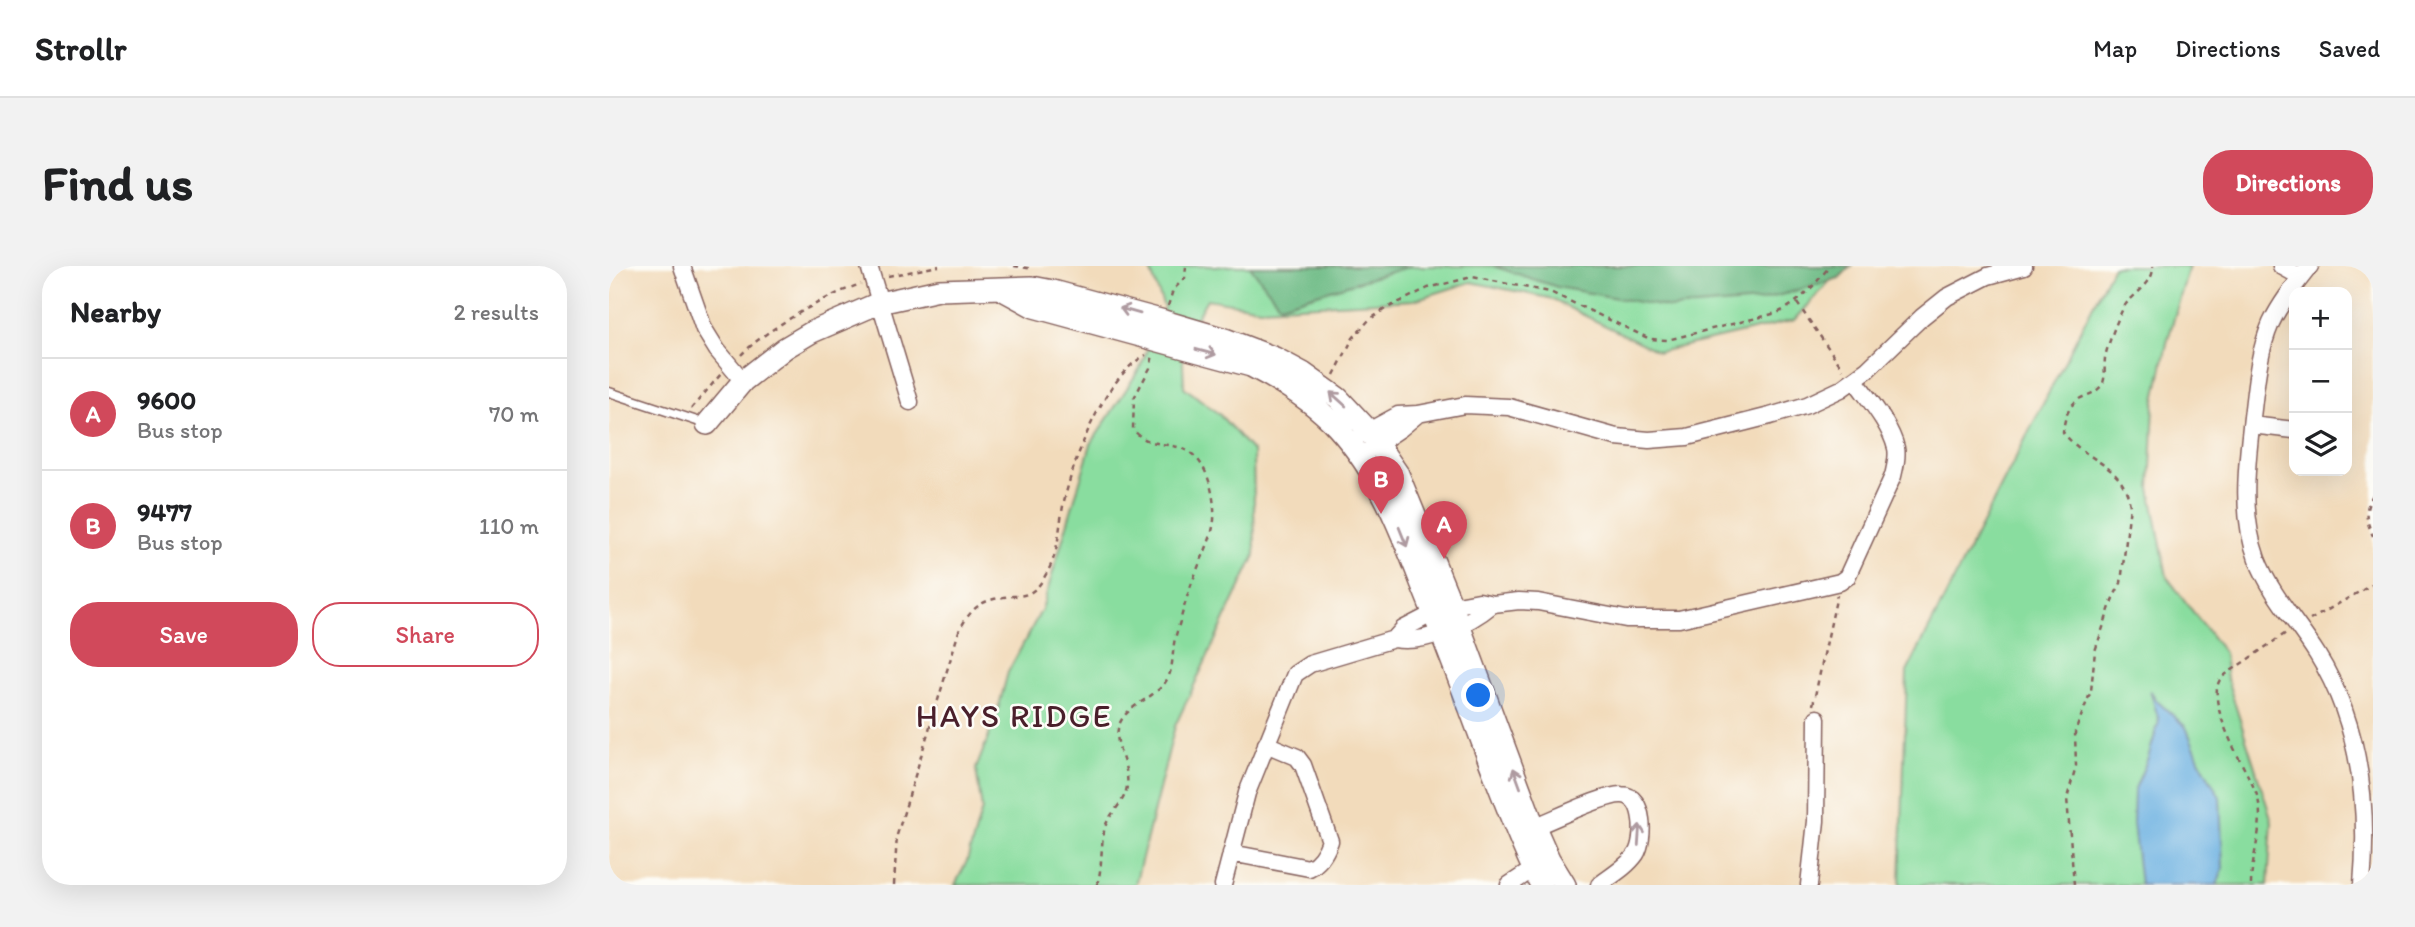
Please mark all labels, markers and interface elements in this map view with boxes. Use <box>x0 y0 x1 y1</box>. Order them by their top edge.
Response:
text: Strollr <box>35 29 126 68</box>
text: Map <box>2093 34 2137 63</box>
text: Directions <box>2175 34 2281 63</box>
text: Saved <box>2319 34 2380 63</box>
button: Directions <box>2203 150 2373 215</box>
text: Find us <box>42 153 193 212</box>
map controls <box>2289 287 2352 476</box>
button: + <box>2289 287 2352 350</box>
text: Nearby <box>70 293 161 330</box>
text: 2 results <box>453 298 539 326</box>
one-way arrow <box>1120 304 1142 317</box>
one-way arrow <box>1195 346 1217 359</box>
button: − <box>2289 350 2352 413</box>
text: 9600 <box>137 384 196 416</box>
one-way arrow <box>1329 391 1347 407</box>
text: A <box>86 400 100 428</box>
text: 70 m <box>489 400 539 428</box>
button: layers <box>2289 413 2352 476</box>
text: Bus stop <box>137 416 223 444</box>
pin: B <box>1358 456 1404 514</box>
text: 9477 <box>137 496 192 528</box>
pin: A <box>1421 501 1467 559</box>
text: B <box>86 512 100 540</box>
text: 110 m <box>479 512 539 540</box>
one-way arrow <box>1398 526 1411 548</box>
text: Bus stop <box>137 528 223 556</box>
button: Save <box>70 602 298 667</box>
button: Share <box>312 602 539 667</box>
your location <box>1461 678 1495 712</box>
district label: HAYS RIDGE <box>916 697 1112 735</box>
one-way arrow <box>1510 768 1522 790</box>
one-way arrow <box>1633 824 1646 847</box>

